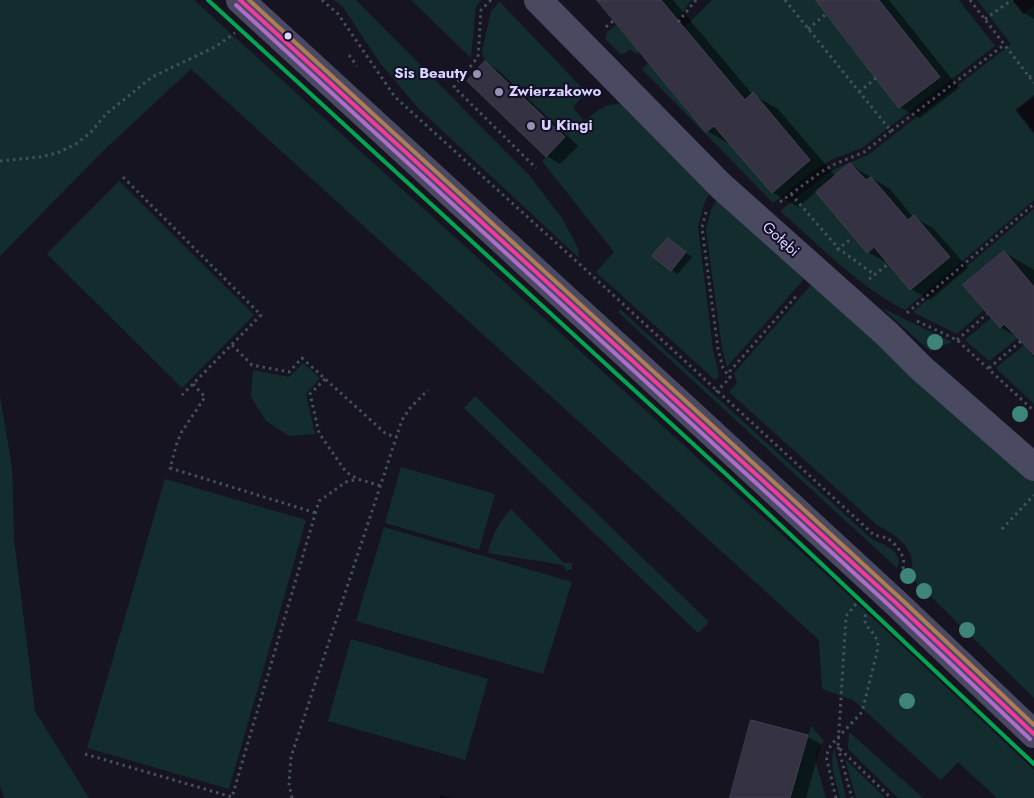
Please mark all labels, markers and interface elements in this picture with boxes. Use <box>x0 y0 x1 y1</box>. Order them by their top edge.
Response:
unlabelled marker <box>283 31 293 41</box>
place label: Sis Beauty <box>394 65 467 83</box>
marker: Sis Beauty <box>471 68 483 80</box>
place label: Zwierzakowo <box>509 83 601 101</box>
marker: Zwierzakowo <box>493 86 505 98</box>
place label: U Kingi <box>541 117 593 135</box>
marker: U Kingi <box>525 120 537 132</box>
street label: Gołębi <box>758 219 802 261</box>

